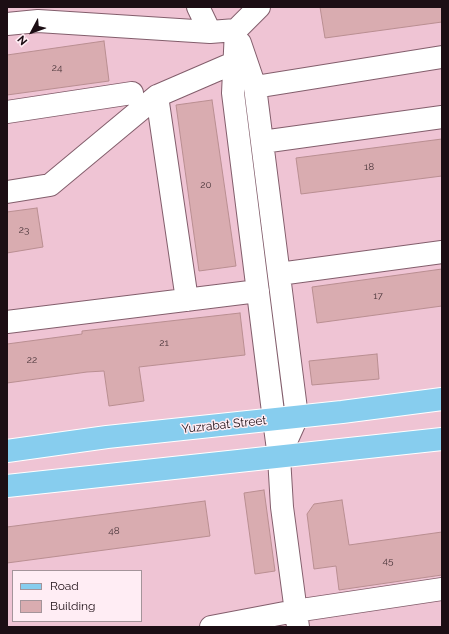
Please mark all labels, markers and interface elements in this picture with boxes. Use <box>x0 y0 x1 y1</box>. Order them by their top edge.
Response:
north arrow <box>12 12 52 52</box>
text: N <box>15 33 30 48</box>
house number: 24 <box>52 62 62 74</box>
house number: 18 <box>364 161 374 173</box>
house number: 20 <box>200 179 212 191</box>
house number: 23 <box>19 224 29 236</box>
house number: 17 <box>373 290 383 302</box>
house number: 21 <box>159 337 169 349</box>
house number: 22 <box>27 354 37 366</box>
street label: Yuzrabat Street <box>181 413 267 437</box>
house number: 48 <box>108 525 120 537</box>
house number: 45 <box>383 555 393 567</box>
legend <box>12 570 142 622</box>
text: Road <box>50 579 79 593</box>
text: Building <box>50 599 96 613</box>

